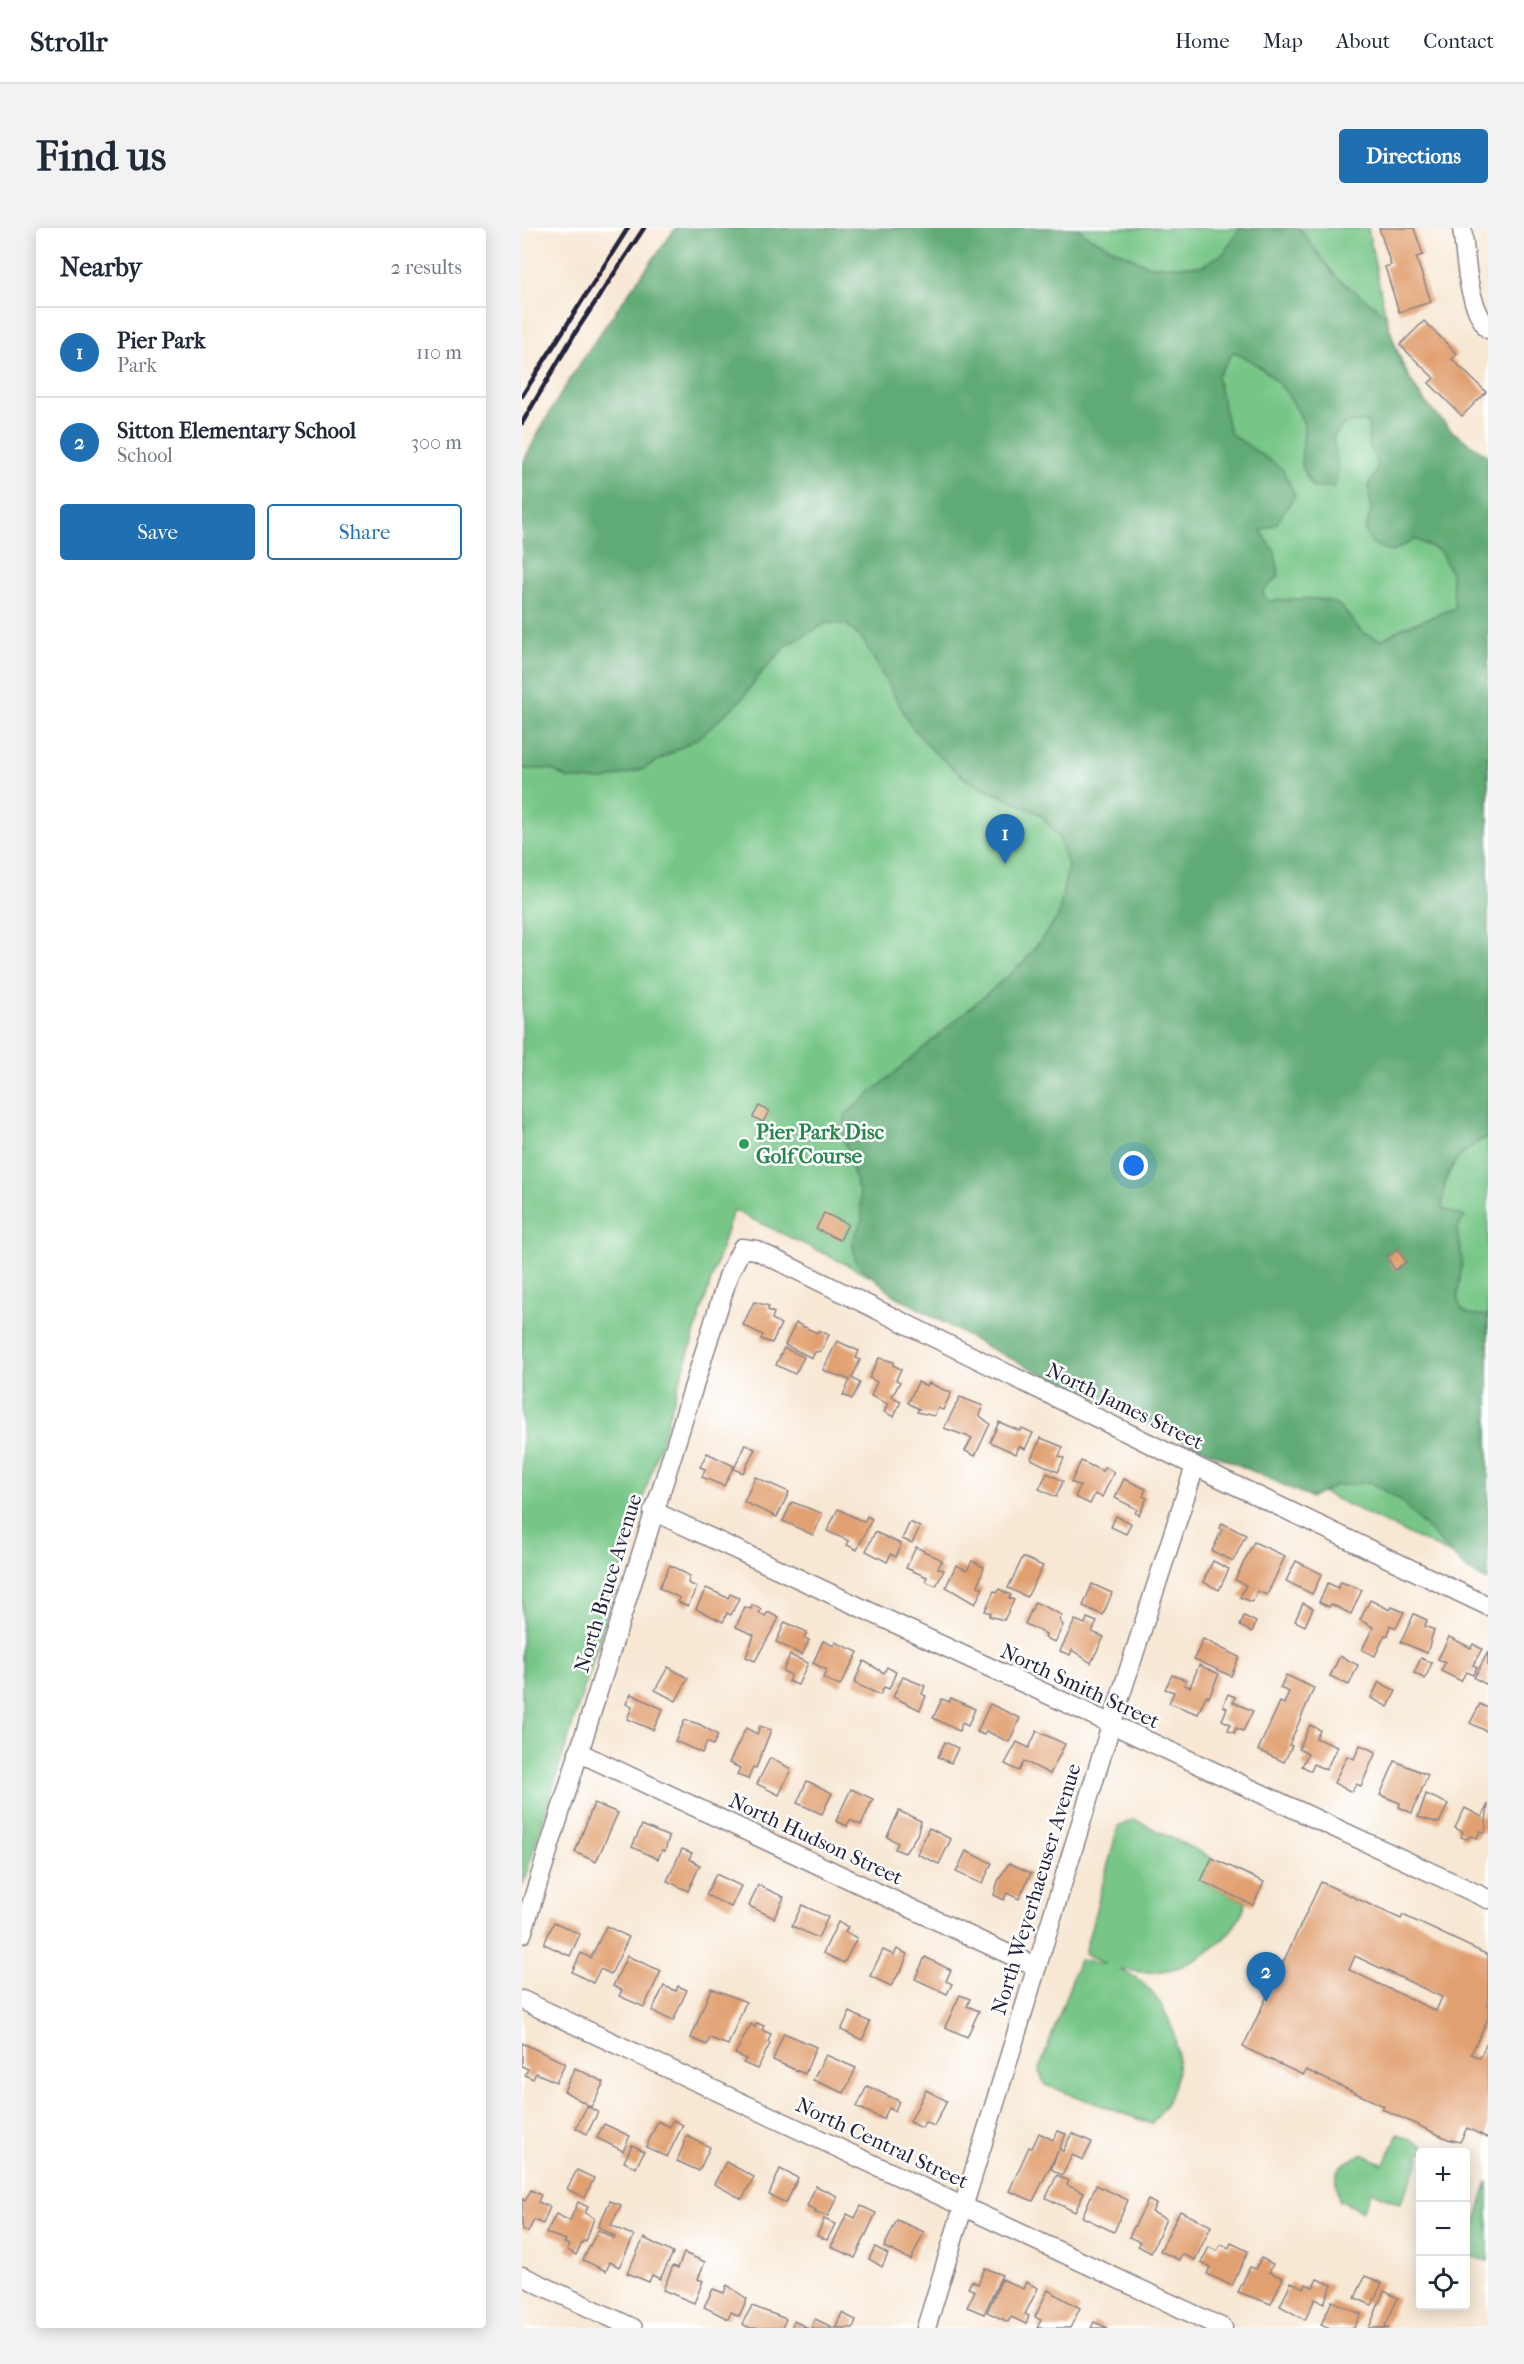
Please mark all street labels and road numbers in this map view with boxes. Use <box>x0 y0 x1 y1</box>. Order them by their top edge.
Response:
street label: North James Street <box>1043 1358 1208 1455</box>
street label: North Bruce Avenue <box>569 1491 647 1675</box>
street label: North Smith Street <box>997 1639 1164 1734</box>
street label: North Weyerhaeuser Avenue <box>986 1761 1086 2017</box>
street label: North Hudson Street <box>725 1788 907 1890</box>
street label: North Central Street <box>792 2093 972 2194</box>

